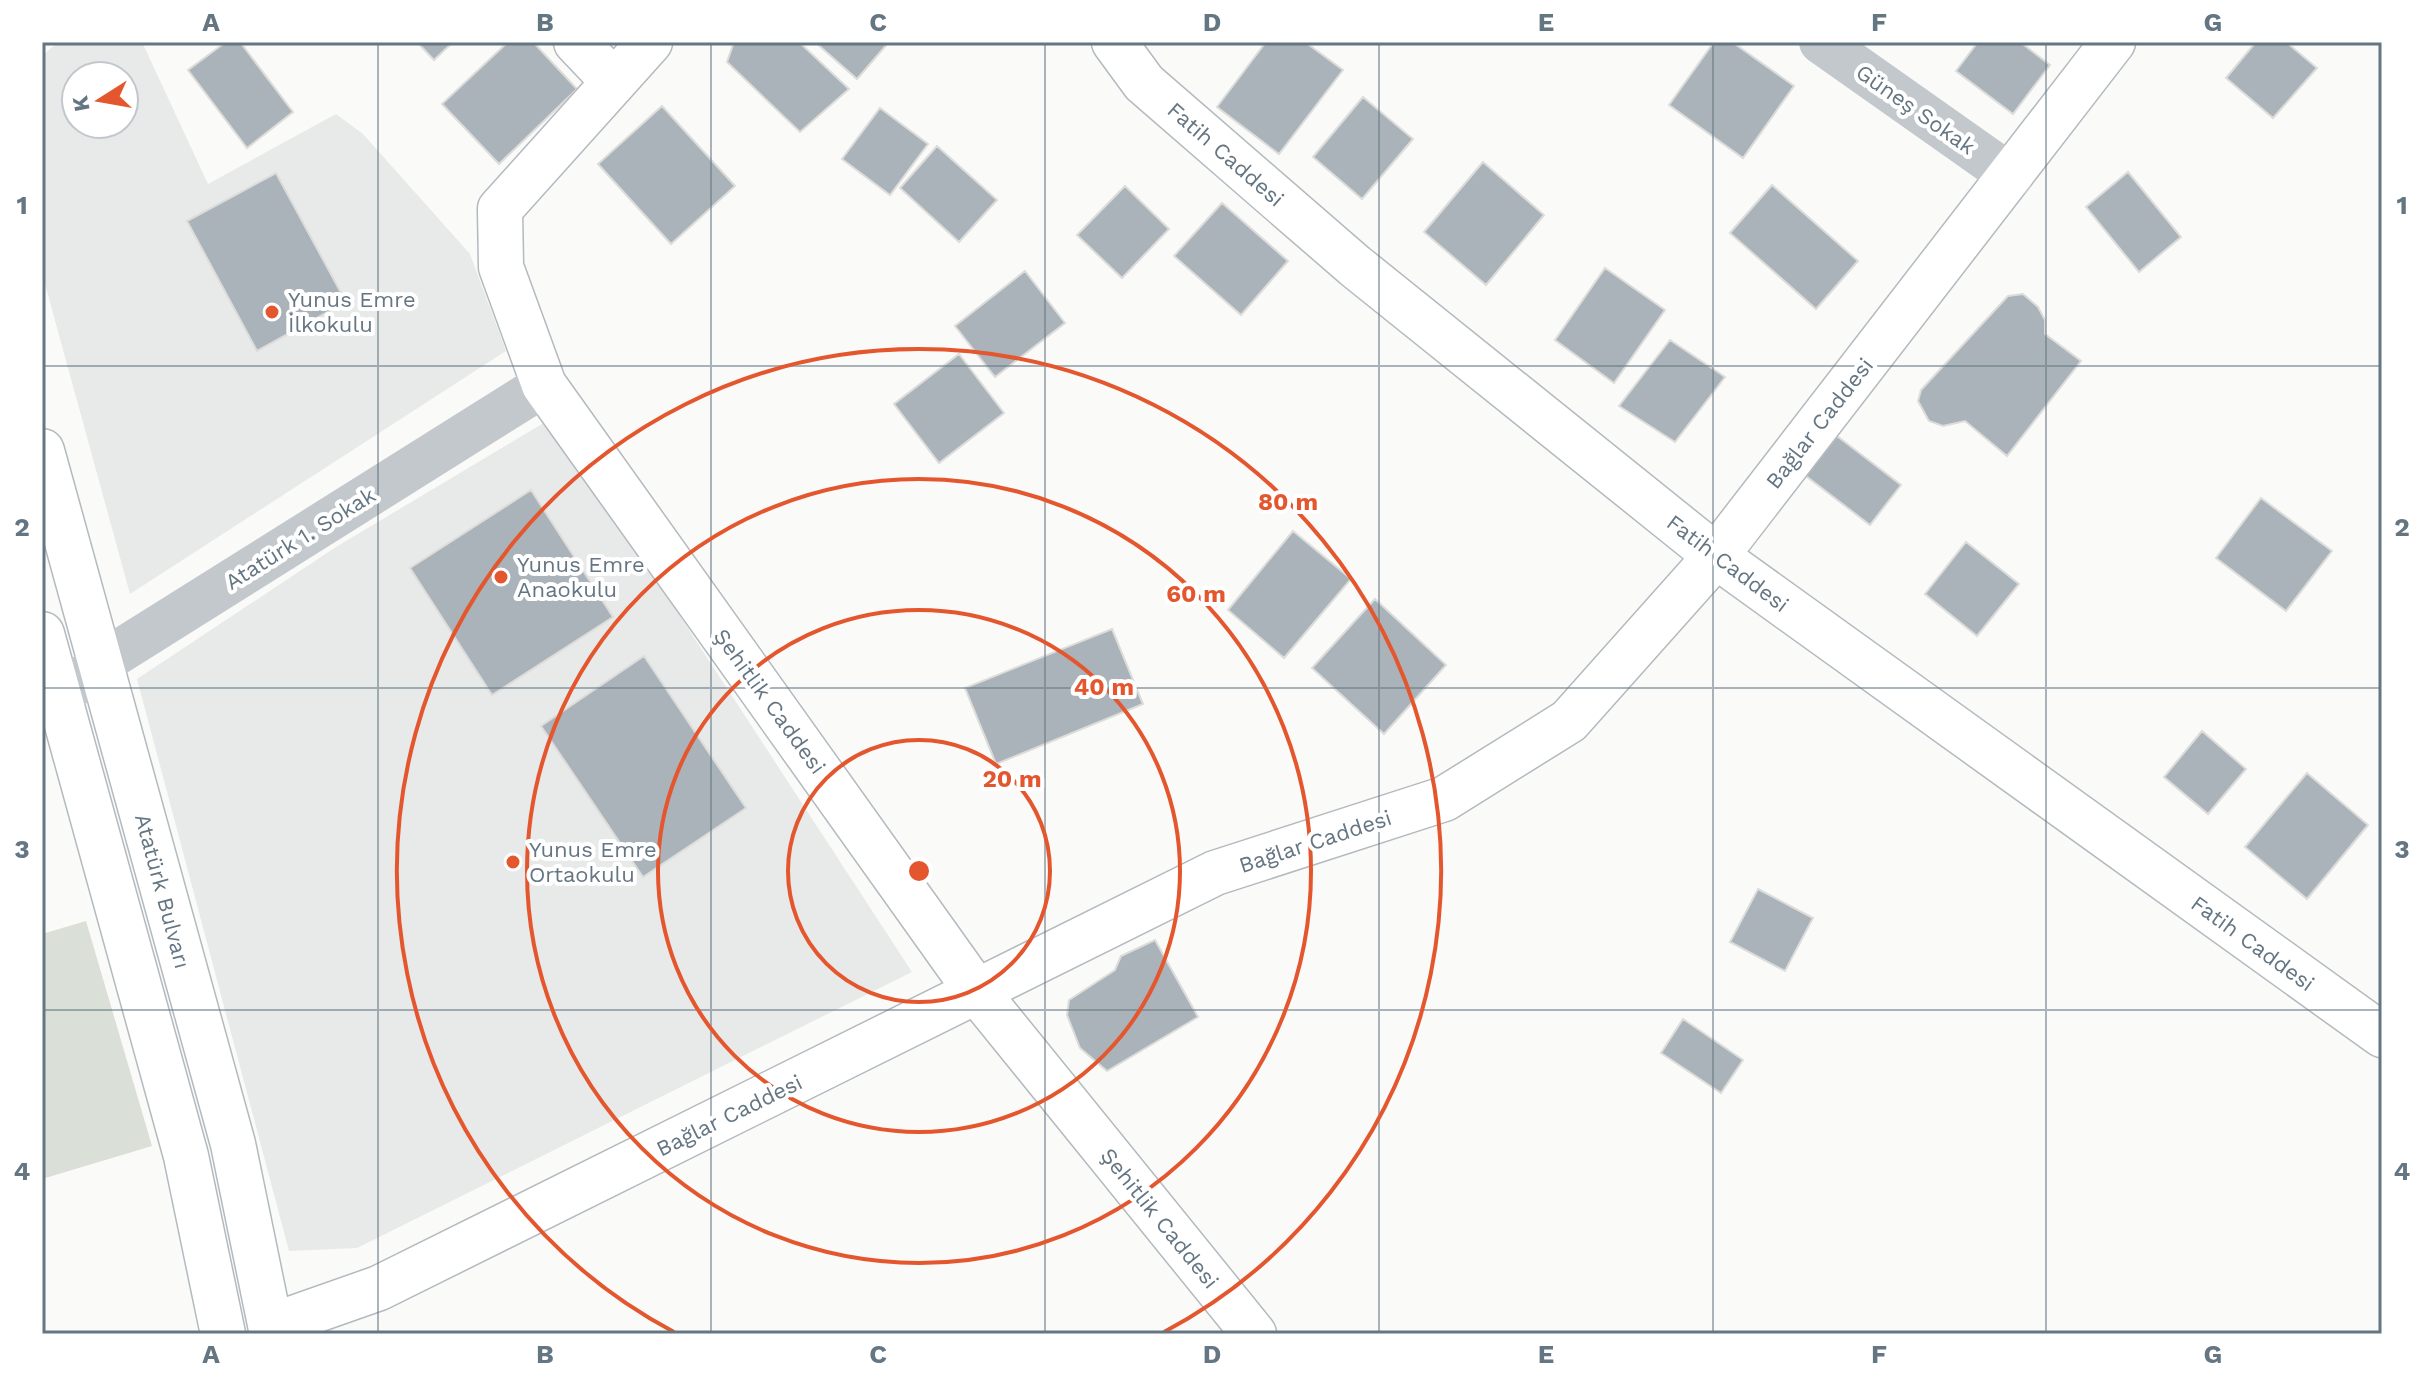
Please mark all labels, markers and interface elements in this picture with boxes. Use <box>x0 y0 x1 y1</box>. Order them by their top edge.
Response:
text: A <box>202 7 220 37</box>
text: B <box>536 7 554 37</box>
text: C <box>869 7 887 37</box>
text: D <box>1203 7 1221 37</box>
text: E <box>1538 7 1554 37</box>
text: F <box>1871 7 1887 37</box>
text: G <box>2204 7 2222 37</box>
street label: Güneş Sokak <box>1851 59 1980 160</box>
north arrow <box>60 60 140 140</box>
text: K <box>67 93 95 114</box>
street label: Fatih Caddesi <box>1162 97 1289 212</box>
text: 1 <box>16 190 28 220</box>
text: 1 <box>2396 190 2408 220</box>
place label: Yunus Emre İlkokulu <box>288 287 416 337</box>
marker: Yunus Emre İlkokulu <box>263 303 281 321</box>
street label: Bağlar Caddesi <box>1761 353 1878 494</box>
street label: Atatürk 1. Sokak <box>221 482 380 595</box>
text: 80 m <box>1258 488 1318 516</box>
street label: Fatih Caddesi <box>1662 510 1793 617</box>
text: 2 <box>14 512 30 542</box>
text: 2 <box>2394 512 2410 542</box>
place label: Yunus Emre Anaokulu <box>517 552 645 602</box>
marker: Yunus Emre Anaokulu <box>492 568 510 586</box>
text: 60 m <box>1166 580 1226 608</box>
street label: Şehitlik Caddesi <box>709 624 831 779</box>
text: 40 m <box>1074 673 1134 701</box>
text: 20 m <box>982 765 1042 793</box>
street label: Bağlar Caddesi <box>1236 805 1395 878</box>
street label: Atatürk Bulvarı <box>130 811 195 971</box>
text: 3 <box>14 834 30 864</box>
text: 3 <box>2394 834 2410 864</box>
place label: Yunus Emre Ortaokulu <box>529 837 657 887</box>
marker: Yunus Emre Ortaokulu <box>504 853 522 871</box>
centre of rings <box>905 857 933 885</box>
street label: Fatih Caddesi <box>2186 890 2319 996</box>
street label: Bağlar Caddesi <box>652 1069 806 1162</box>
street label: Şehitlik Caddesi <box>1096 1143 1224 1293</box>
text: 4 <box>14 1156 31 1186</box>
text: 4 <box>2394 1156 2411 1186</box>
text: A <box>202 1339 220 1369</box>
text: B <box>536 1339 554 1369</box>
text: C <box>869 1339 887 1369</box>
text: D <box>1203 1339 1221 1369</box>
text: E <box>1538 1339 1554 1369</box>
text: F <box>1871 1339 1887 1369</box>
text: G <box>2204 1339 2222 1369</box>

